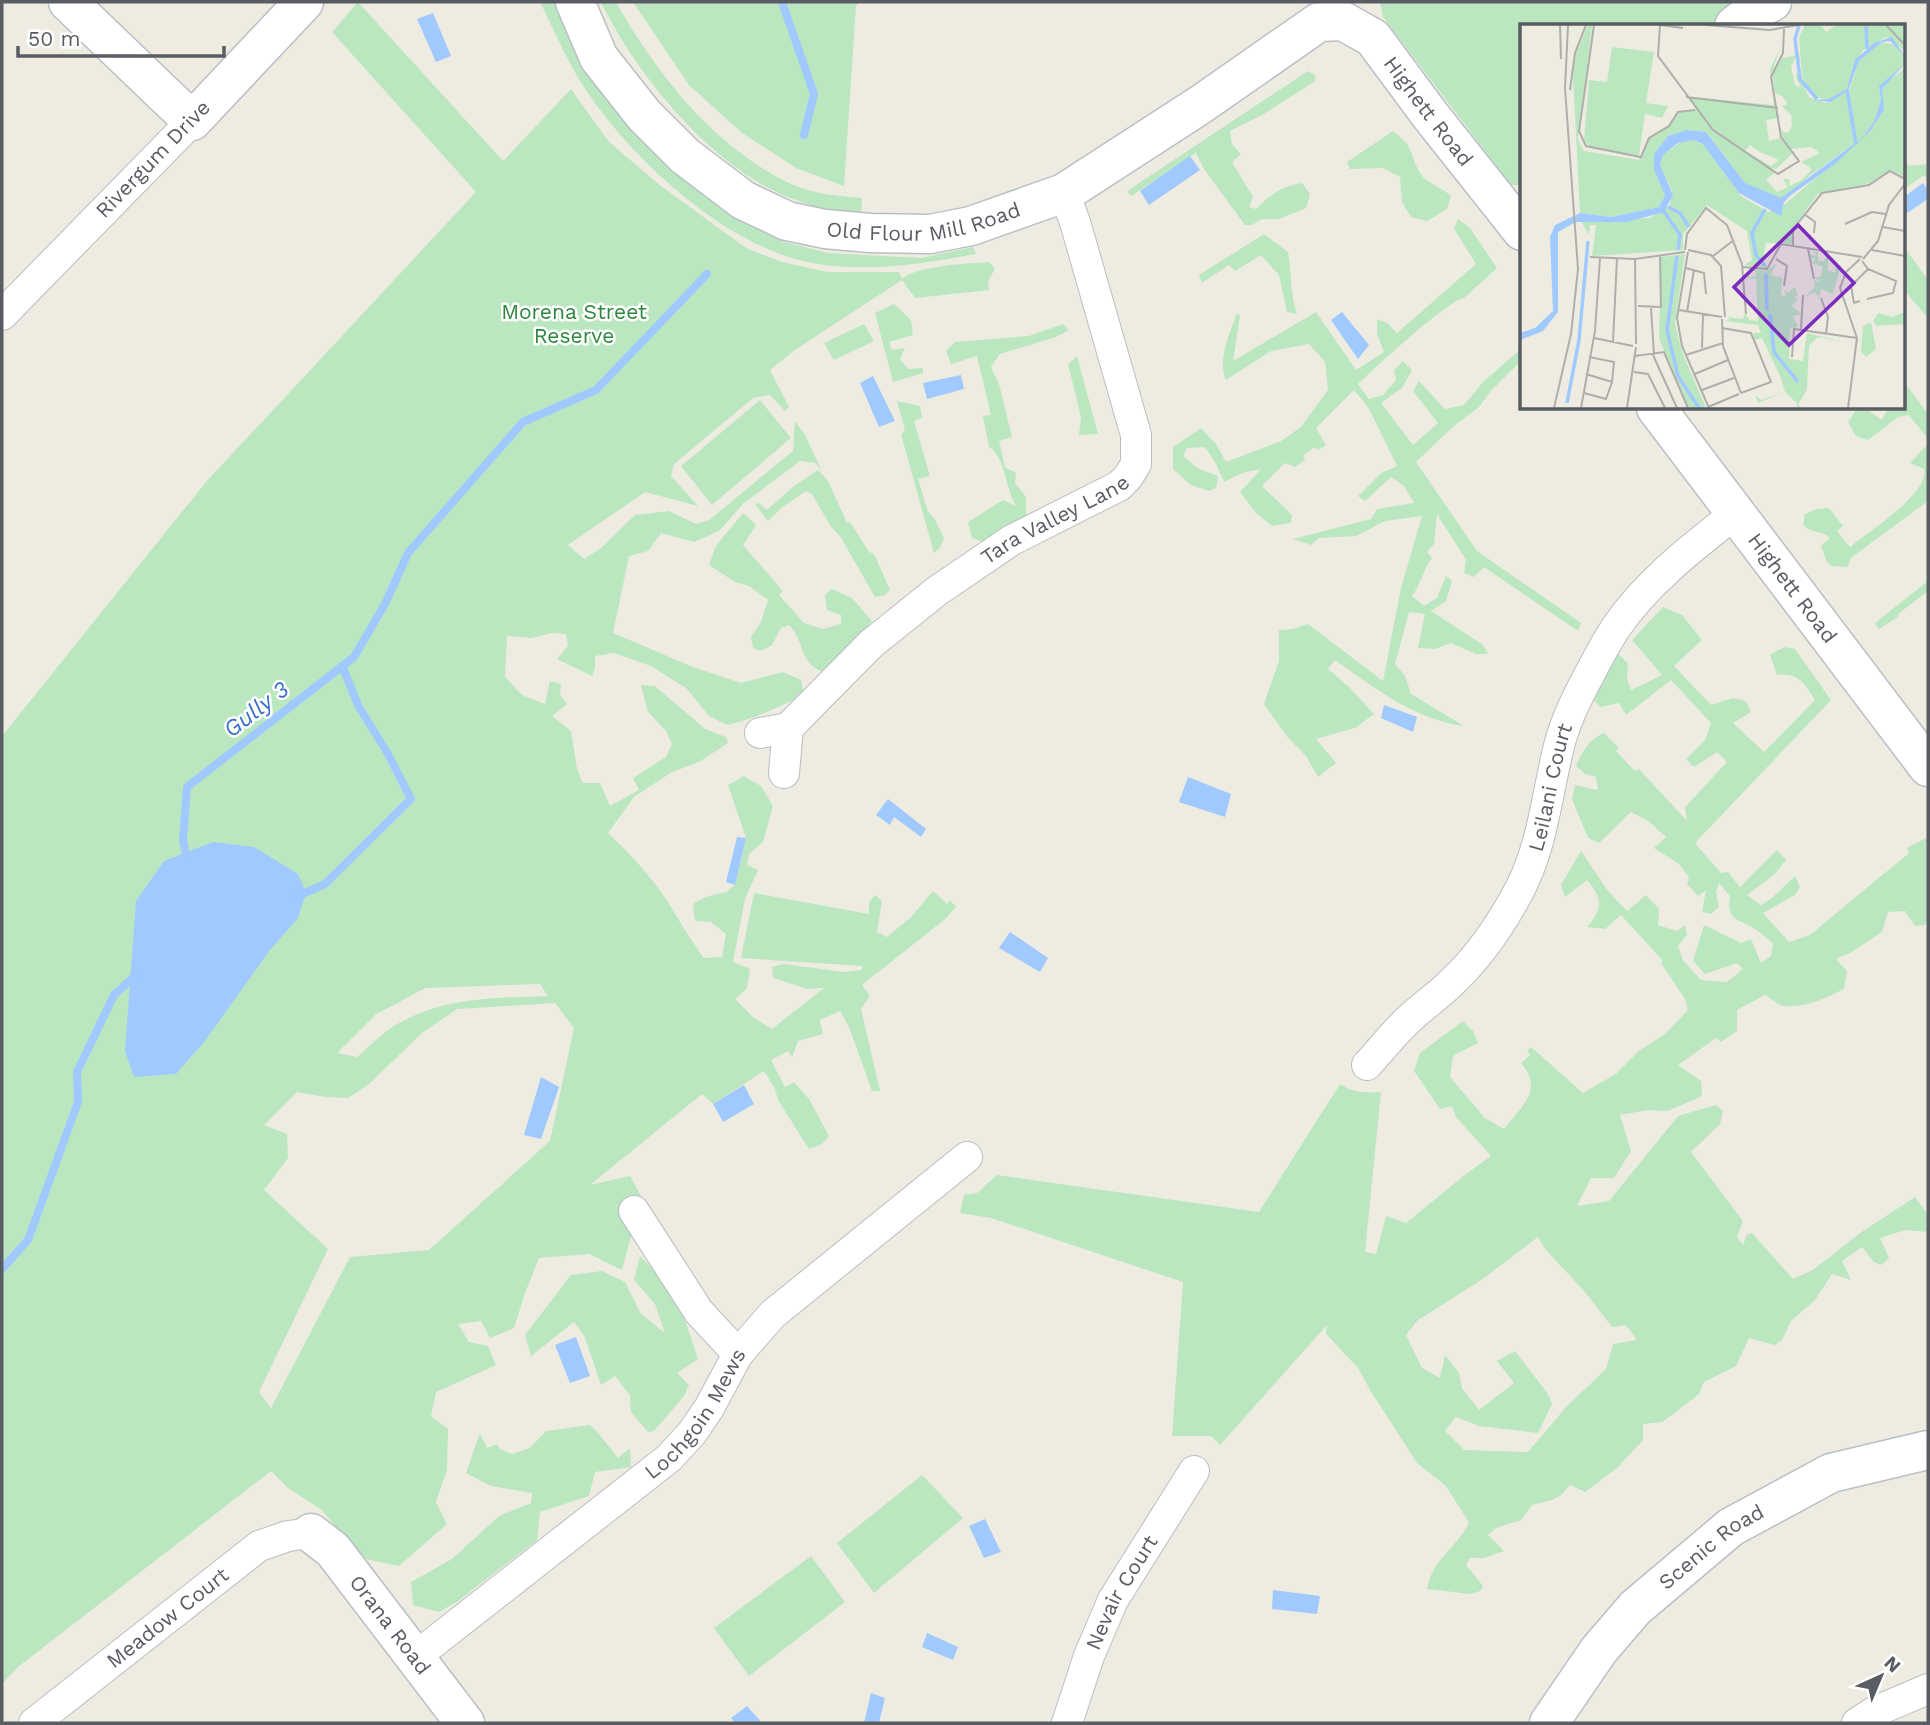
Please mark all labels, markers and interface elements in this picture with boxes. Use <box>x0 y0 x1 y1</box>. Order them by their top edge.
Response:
scale bar <box>18 14 224 58</box>
inset map <box>1520 24 1906 410</box>
text: 50 m <box>28 26 80 51</box>
street label: Highett Road <box>1379 51 1479 171</box>
street label: Rivergum Drive <box>90 95 215 223</box>
street label: Old Flour Mill Road <box>826 197 1024 246</box>
park label: Morena Street Reserve <box>501 299 647 348</box>
street label: Tara Valley Lane <box>976 470 1135 569</box>
street label: Highett Road <box>1743 528 1843 648</box>
water label: Gully 3 <box>218 676 294 743</box>
street label: Leilani Court <box>1523 720 1577 854</box>
street label: Lochgoin Mews <box>639 1344 751 1484</box>
street label: Scenic Road <box>1653 1499 1768 1595</box>
street label: Nevair Court <box>1080 1530 1163 1653</box>
street label: Meadow Court <box>101 1562 233 1673</box>
street label: Orana Road <box>345 1570 436 1679</box>
north arrow <box>1846 1641 1916 1711</box>
text: N <box>1879 1651 1906 1677</box>

